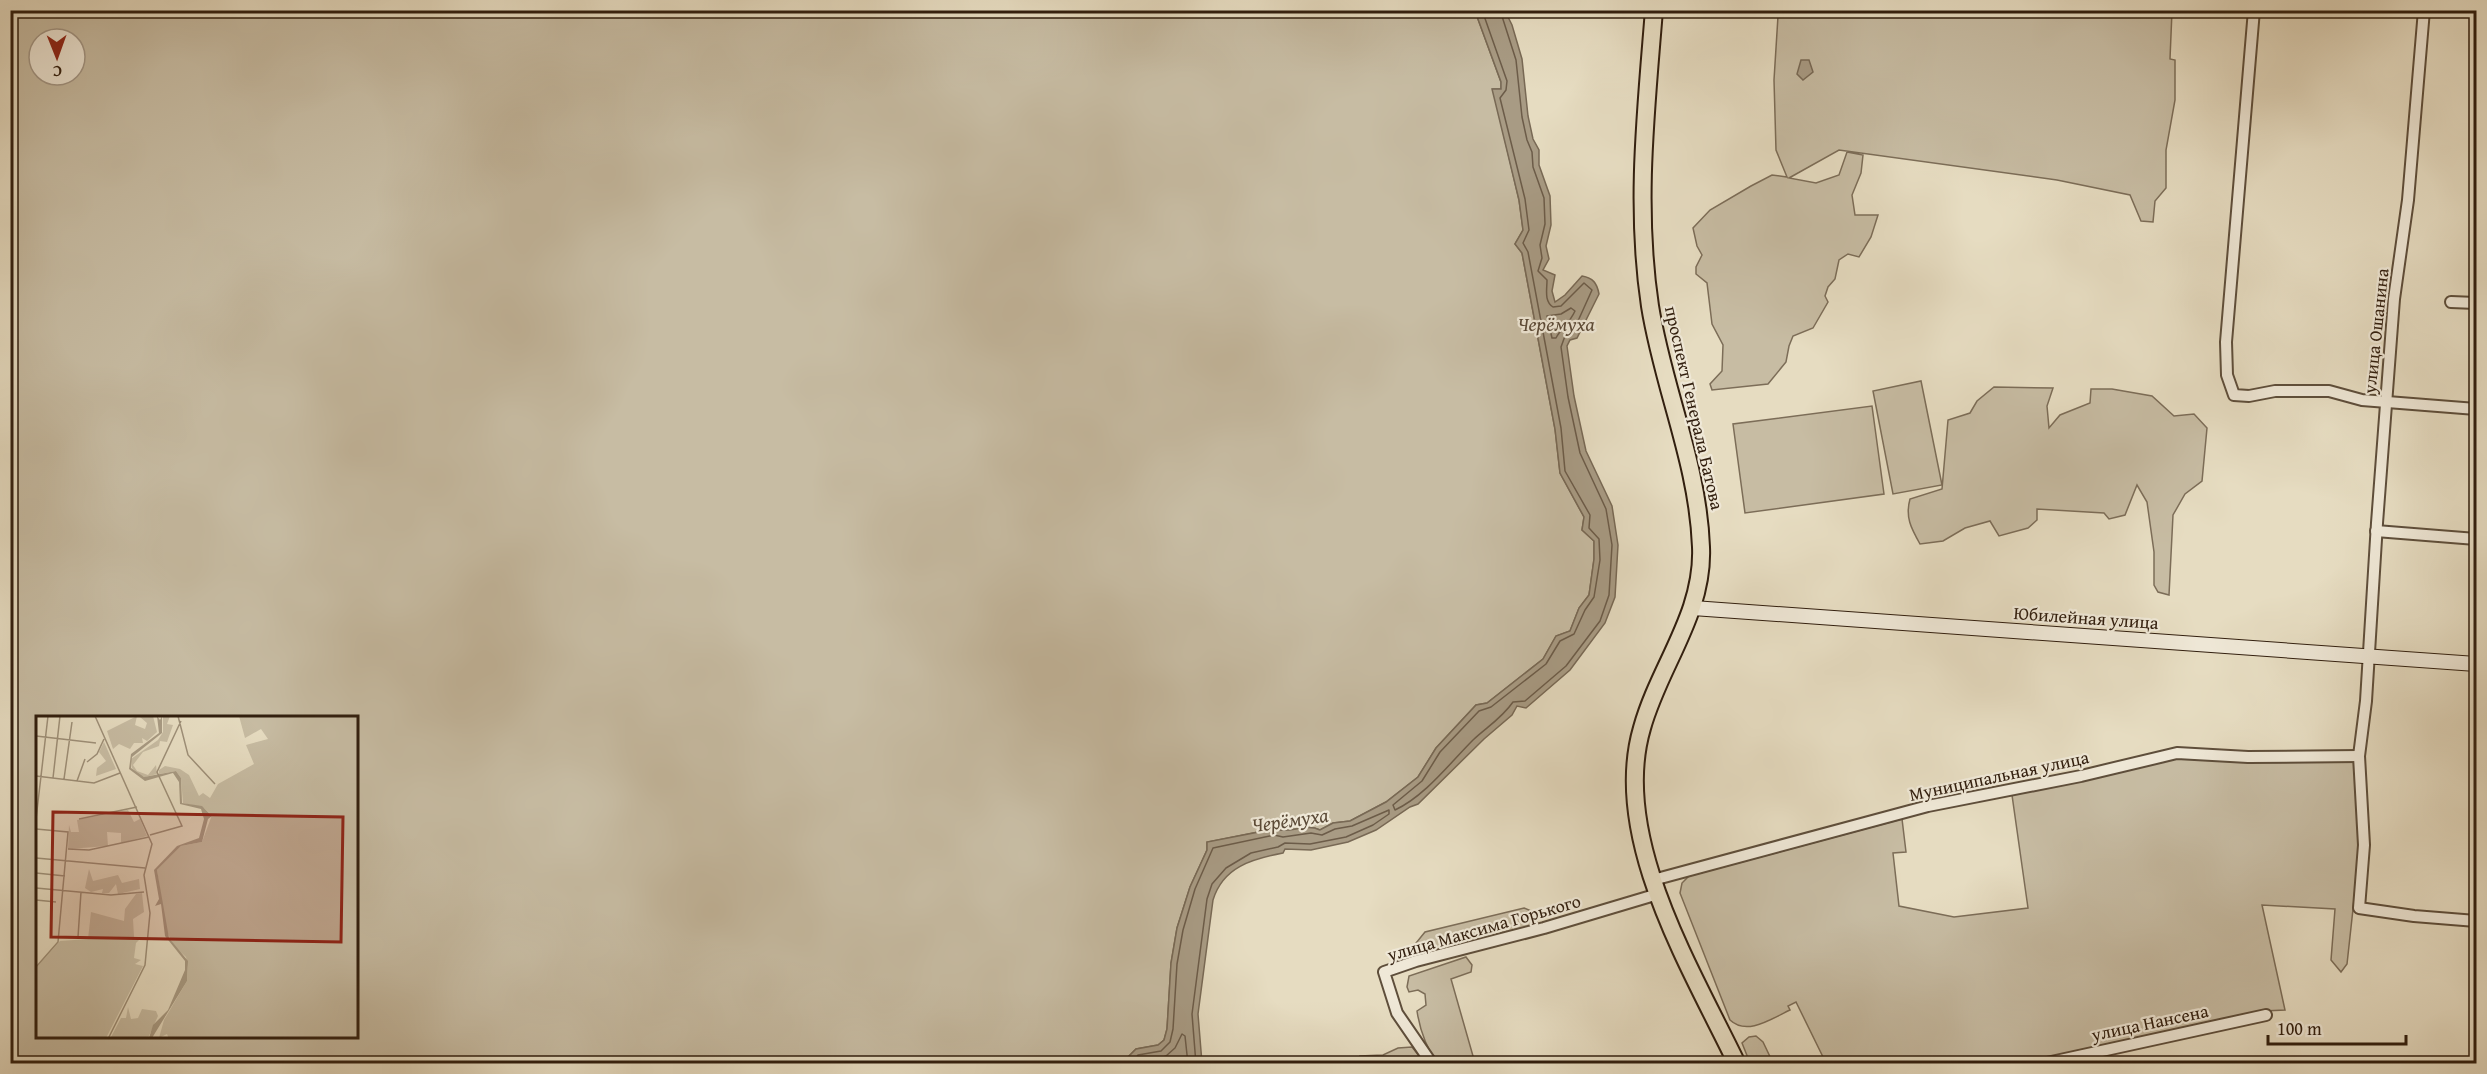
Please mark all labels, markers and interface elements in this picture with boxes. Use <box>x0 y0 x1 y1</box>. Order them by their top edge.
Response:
north arrow <box>27 27 87 87</box>
text: С <box>53 60 62 84</box>
street label: улица Ошанина <box>2355 267 2396 396</box>
street label: проспект Генерала Батова <box>1658 303 1731 513</box>
water label: Черёмуха <box>1517 309 1595 338</box>
street label: Юбилейная улица <box>2013 599 2160 636</box>
inset map <box>36 716 358 1038</box>
street label: Муниципальная улица <box>1906 743 2092 808</box>
water label: Черёмуха <box>1250 800 1331 839</box>
street label: улица Максима Горького <box>1383 887 1584 968</box>
street label: улица Нансена <box>2088 997 2211 1048</box>
scale bar <box>2268 1008 2406 1046</box>
text: 100 m <box>2277 1015 2322 1042</box>

